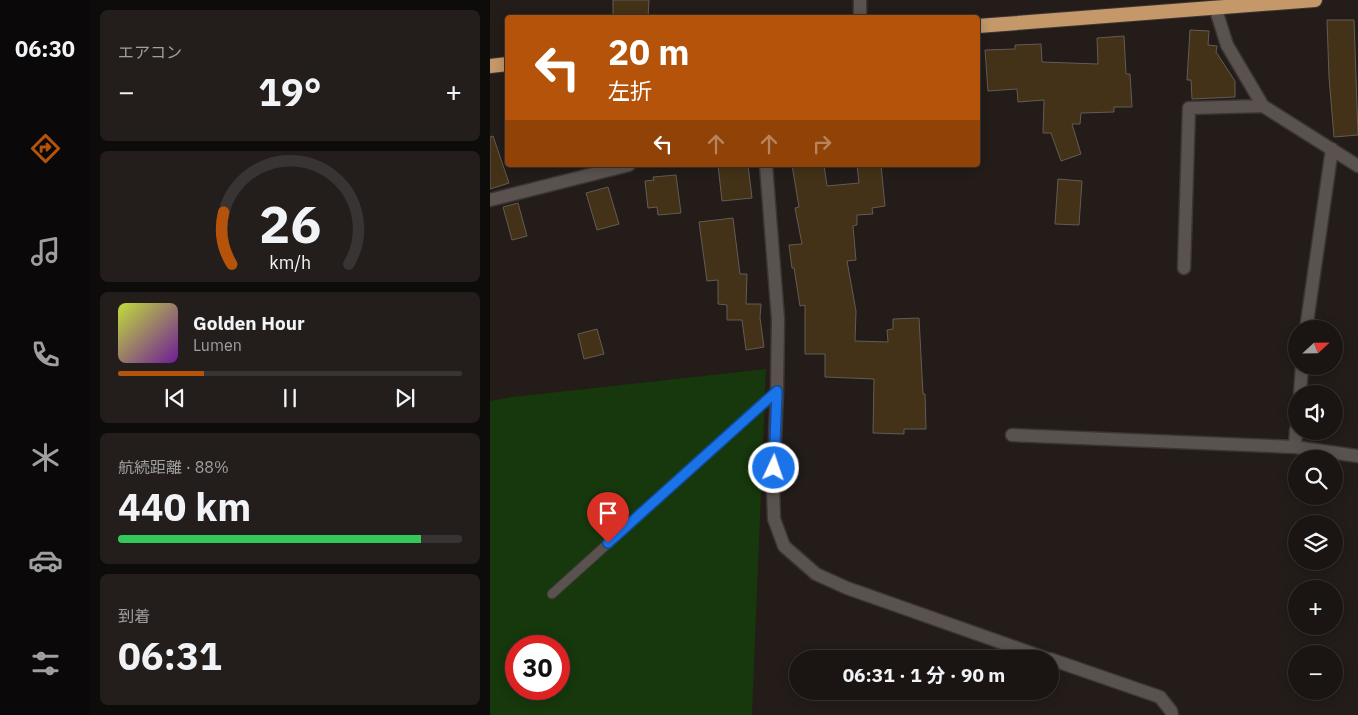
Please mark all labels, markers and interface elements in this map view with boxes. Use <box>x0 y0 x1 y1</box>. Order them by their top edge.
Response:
text: 20 m <box>608 29 690 75</box>
text: 06:30 <box>15 34 75 63</box>
icon: left <box>525 35 590 100</box>
text: エアコン <box>118 42 182 62</box>
text: 19° <box>258 67 322 116</box>
text: − <box>118 73 135 110</box>
text: + <box>445 73 462 110</box>
text: 左折 <box>608 76 652 105</box>
icon: left <box>649 130 677 158</box>
icon: ahead <box>702 130 730 158</box>
icon: ahead <box>755 130 783 158</box>
icon: right <box>808 130 836 158</box>
icon: directions <box>28 131 63 166</box>
text: 26 <box>259 190 321 257</box>
icon: music <box>28 234 63 269</box>
text: km/h <box>269 251 311 274</box>
text: Golden Hour <box>193 311 305 335</box>
north arrow <box>1288 320 1342 375</box>
map controls <box>1288 320 1343 700</box>
text: Lumen <box>193 335 242 355</box>
icon: phone <box>28 337 63 372</box>
icon: previous <box>161 384 189 412</box>
icon: pause <box>276 384 304 412</box>
icon: next <box>391 384 419 412</box>
button: sound <box>1288 385 1343 440</box>
icon: climate <box>28 440 63 475</box>
position arrow <box>747 441 799 493</box>
button: search <box>1288 450 1343 505</box>
text: 航続距離 · 88% <box>118 457 229 477</box>
text: 440 km <box>118 482 251 531</box>
pin <box>587 492 629 543</box>
icon: arrive <box>594 499 622 527</box>
button: layers <box>1288 515 1343 570</box>
icon: car <box>28 543 63 578</box>
button: + <box>1288 580 1343 635</box>
text: 到着 <box>118 606 150 626</box>
text: 06:31 <box>118 631 222 680</box>
speed limit sign: 30 <box>505 635 570 700</box>
button: − <box>1288 645 1343 700</box>
icon: filters <box>28 646 63 681</box>
text: 06:31 · 1 分 · 90 m <box>843 663 1005 687</box>

